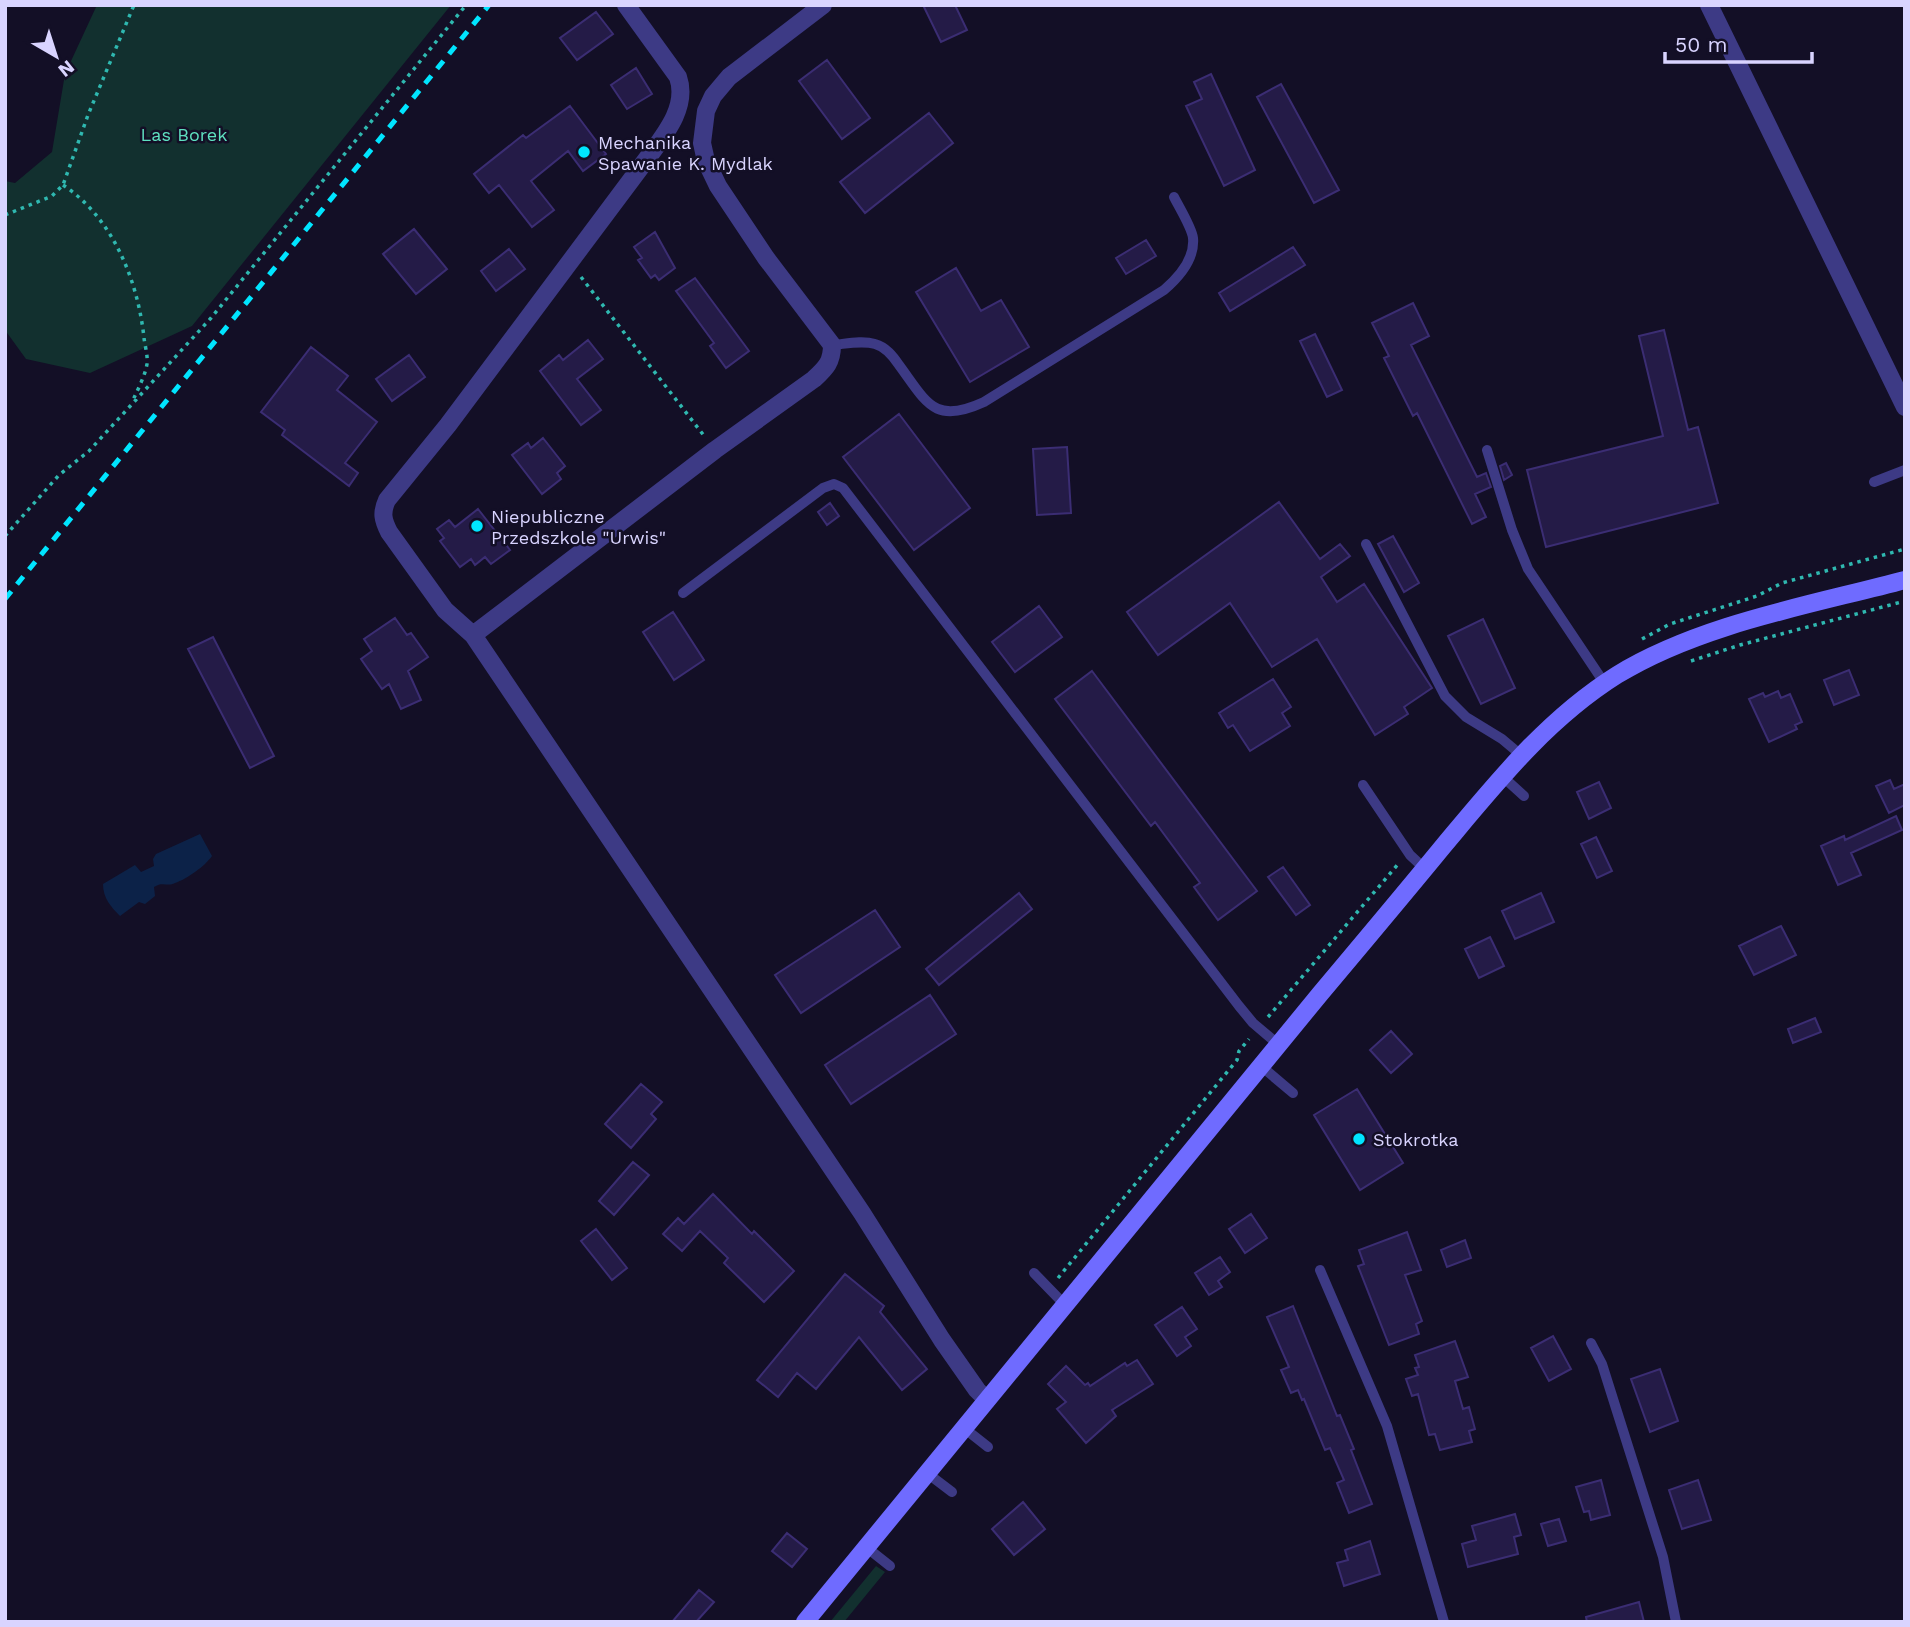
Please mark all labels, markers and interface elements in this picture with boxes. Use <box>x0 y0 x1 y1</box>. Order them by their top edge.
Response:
north arrow <box>21 21 91 91</box>
scale bar <box>1665 21 1812 65</box>
text: 50 m <box>1675 32 1727 57</box>
text: N <box>54 55 79 82</box>
park label: Las Borek <box>141 124 227 145</box>
place label: Mechanika Spawanie K. Mydlak <box>598 132 773 174</box>
marker: Mechanika Spawanie K. Mydlak <box>576 144 592 160</box>
place label: Niepubliczne Przedszkole "Urwis" <box>491 506 666 548</box>
marker: Niepubliczne Przedszkole "Urwis" <box>469 518 485 534</box>
place label: Stokrotka <box>1373 1129 1459 1150</box>
marker: Stokrotka <box>1351 1131 1367 1147</box>

